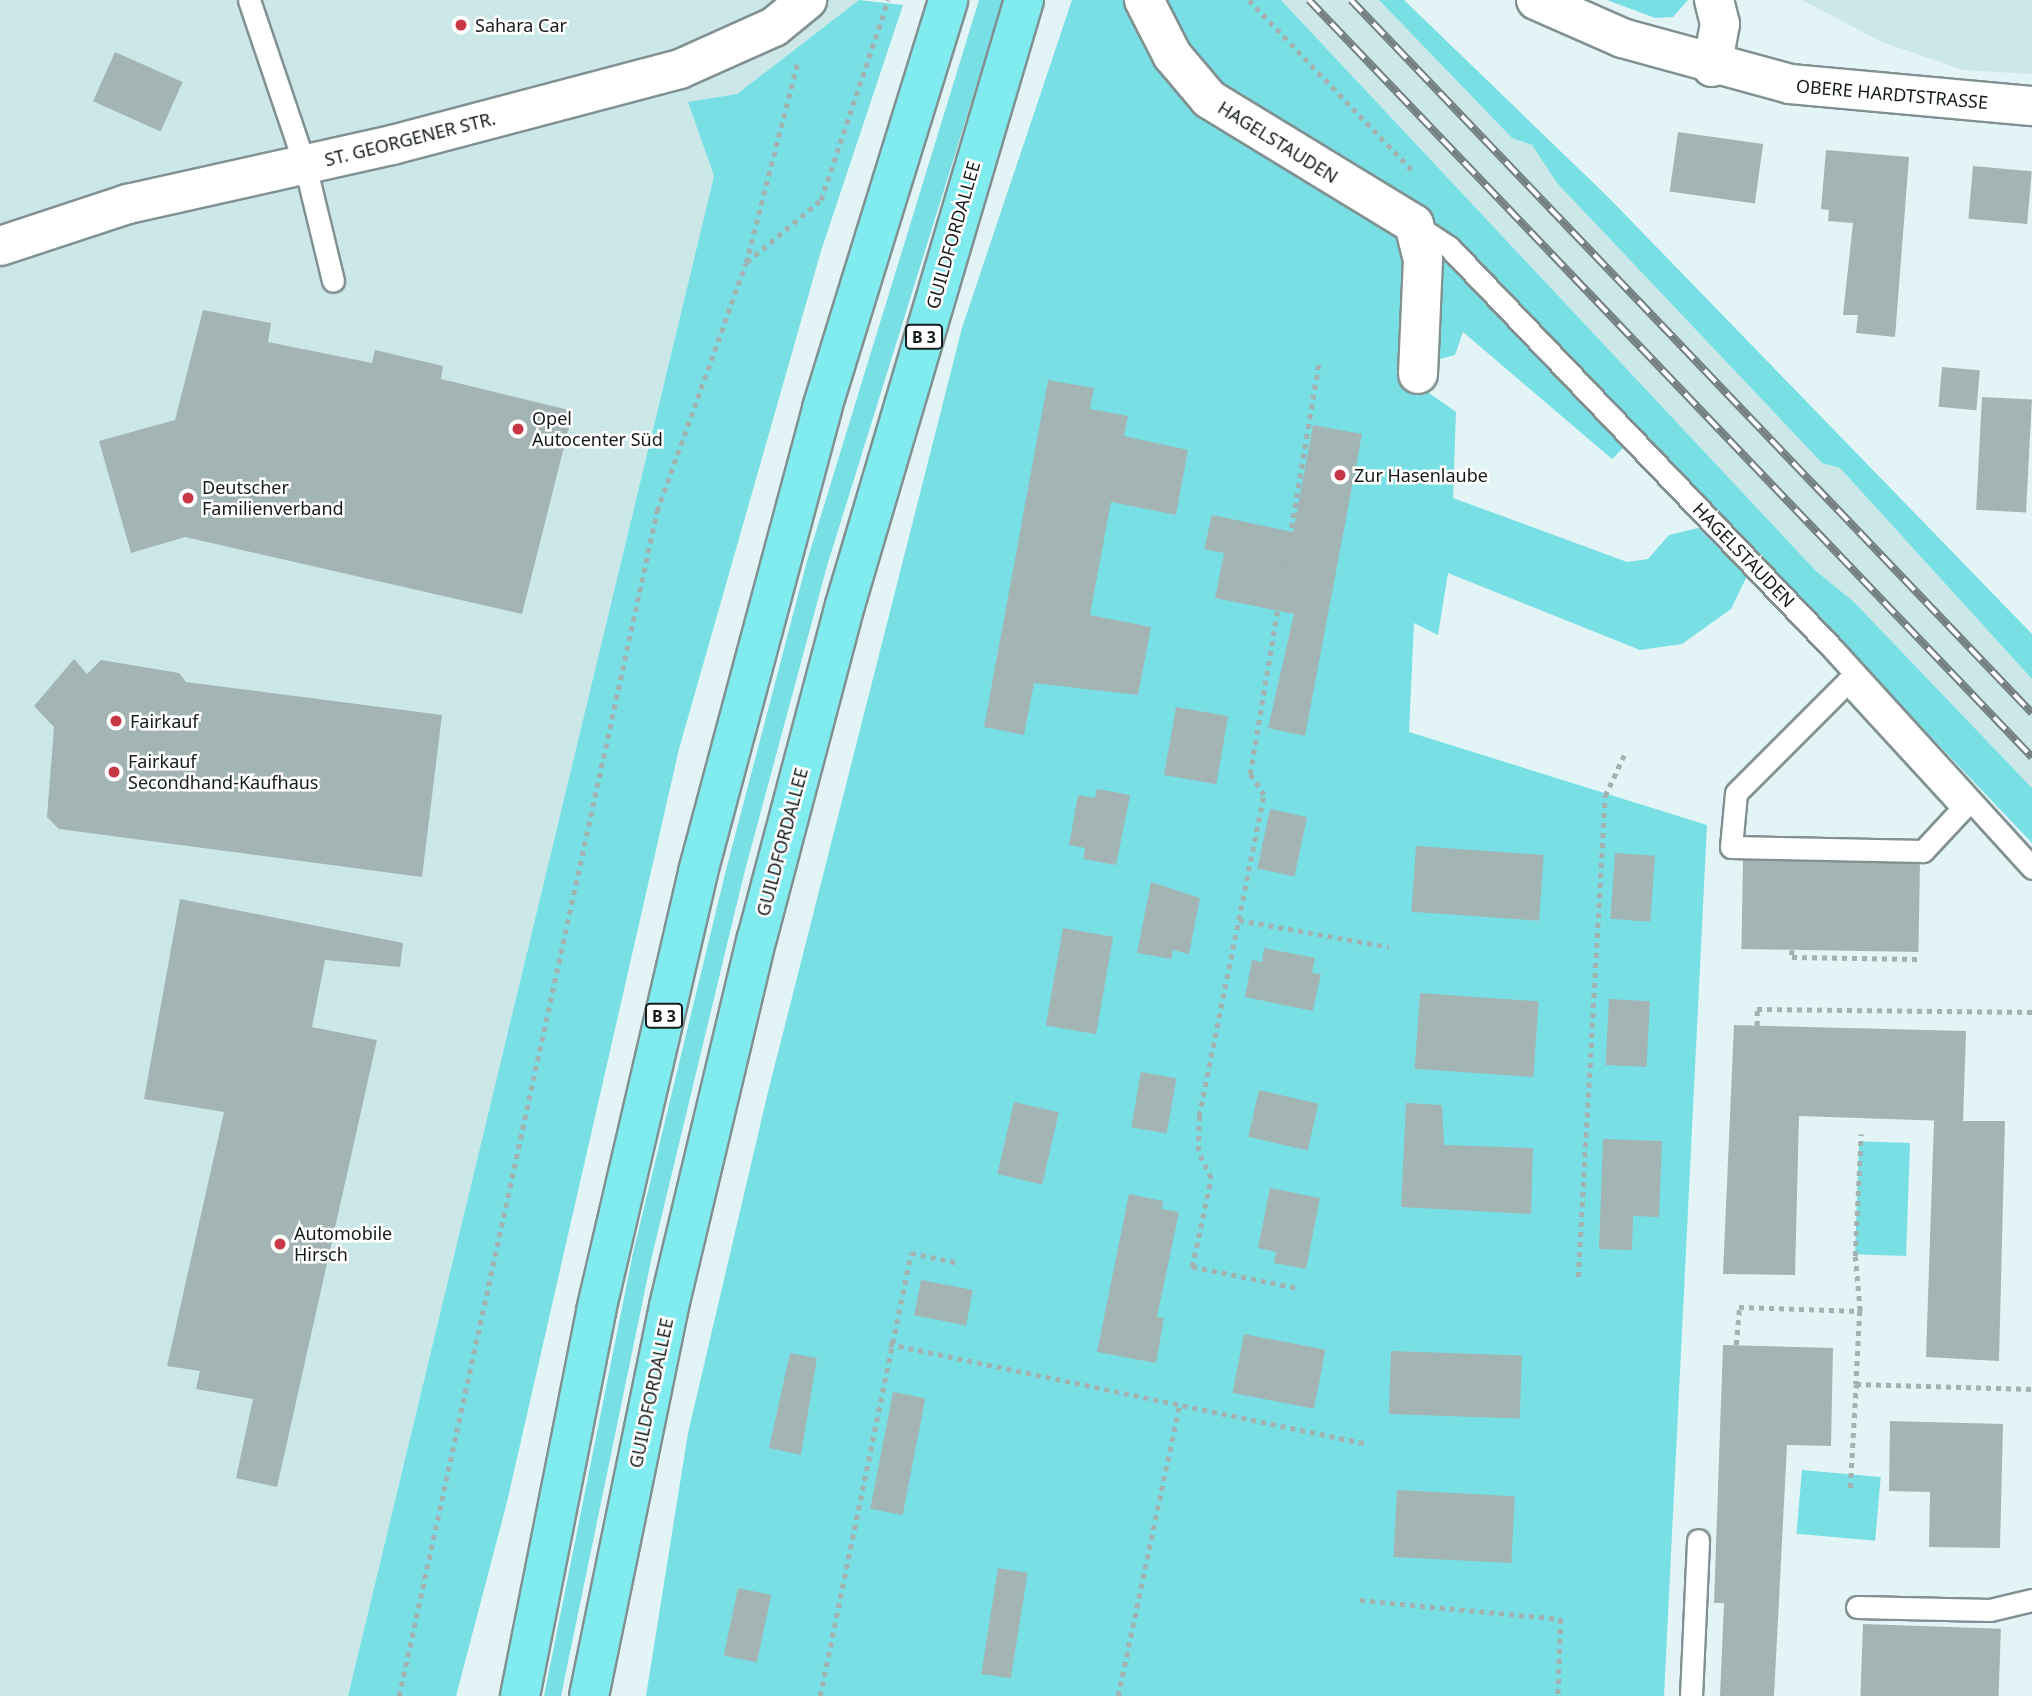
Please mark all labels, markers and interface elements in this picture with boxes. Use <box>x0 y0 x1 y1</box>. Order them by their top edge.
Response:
place label: Sahara Car <box>475 14 567 36</box>
marker: Sahara Car <box>453 17 469 33</box>
street label: OBERE HARDTSTRASSE <box>1795 75 1989 113</box>
street label: HAGELSTAUDEN <box>1214 97 1342 187</box>
street label: ST. GEORGENER STR. <box>322 107 498 171</box>
street label: GUILDFORDALLEE <box>922 159 984 311</box>
road number: B 3 <box>905 324 943 350</box>
place label: Opel Autocenter Süd <box>532 408 663 450</box>
marker: Opel Autocenter Süd <box>510 421 526 437</box>
place label: Zur Hasenlaube <box>1354 464 1488 486</box>
marker: Zur Hasenlaube <box>1332 467 1348 483</box>
place label: Deutscher Familienverband <box>202 477 344 520</box>
marker: Deutscher Familienverband <box>180 490 196 506</box>
street label: HAGELSTAUDEN <box>1689 498 1799 612</box>
place label: Fairkauf <box>130 710 199 732</box>
marker: Fairkauf <box>108 713 124 729</box>
place label: Fairkauf Secondhand-Kaufhaus <box>128 751 318 794</box>
marker: Fairkauf Secondhand-Kaufhaus <box>106 764 122 780</box>
street label: GUILDFORDALLEE <box>752 765 812 919</box>
road number: B 3 <box>645 1004 683 1028</box>
place label: Automobile Hirsch <box>294 1223 392 1266</box>
marker: Automobile Hirsch <box>272 1236 288 1252</box>
street label: GUILDFORDALLEE <box>625 1316 677 1470</box>

